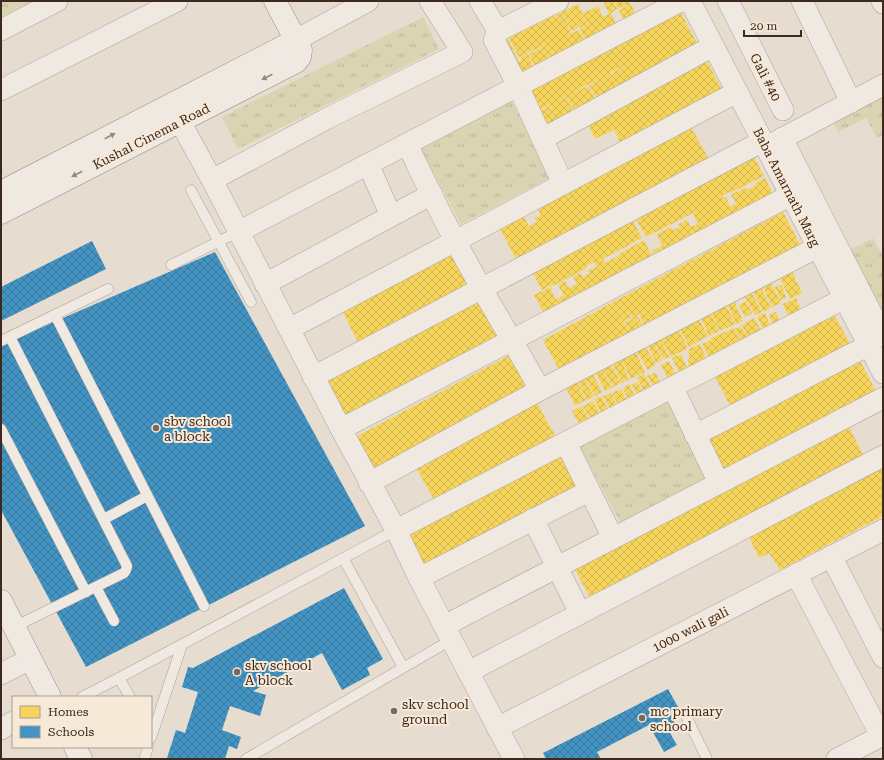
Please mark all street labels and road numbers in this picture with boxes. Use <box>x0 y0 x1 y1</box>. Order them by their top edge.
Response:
street label: Gali #40 <box>747 51 784 104</box>
street label: Kushal Cinema Road <box>90 100 213 172</box>
street label: Baba Amarnath Marg <box>750 125 823 250</box>
street label: 1000 wali gali <box>649 604 731 655</box>

